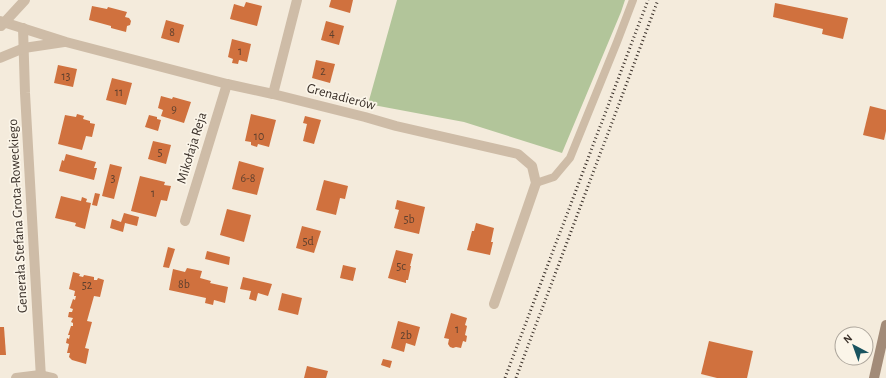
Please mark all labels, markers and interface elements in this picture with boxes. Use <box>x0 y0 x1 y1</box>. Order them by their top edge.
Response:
house number: 8 <box>169 26 175 38</box>
house number: 4 <box>329 27 335 39</box>
house number: 1 <box>238 45 242 57</box>
house number: 2 <box>320 65 326 77</box>
house number: 13 <box>61 70 71 82</box>
street label: Grenadierów <box>305 81 377 113</box>
house number: 11 <box>115 86 123 98</box>
house number: 9 <box>171 103 177 115</box>
street label: Mikołaja Reja <box>174 110 210 185</box>
street label: Generała Stefana Grota-Roweckiego <box>6 118 30 313</box>
house number: 10 <box>254 130 264 142</box>
house number: 5 <box>157 146 163 158</box>
house number: 3 <box>111 172 116 184</box>
house number: 6-8 <box>240 172 256 184</box>
house number: 1 <box>151 187 155 199</box>
house number: 5b <box>403 213 415 225</box>
house number: 5d <box>302 235 314 247</box>
house number: 5c <box>396 260 406 272</box>
house number: 8b <box>178 278 190 290</box>
house number: 52 <box>82 279 93 291</box>
house number: 1 <box>455 323 459 335</box>
north arrow <box>834 326 874 366</box>
house number: 2b <box>400 329 412 341</box>
text: N <box>841 332 854 345</box>

